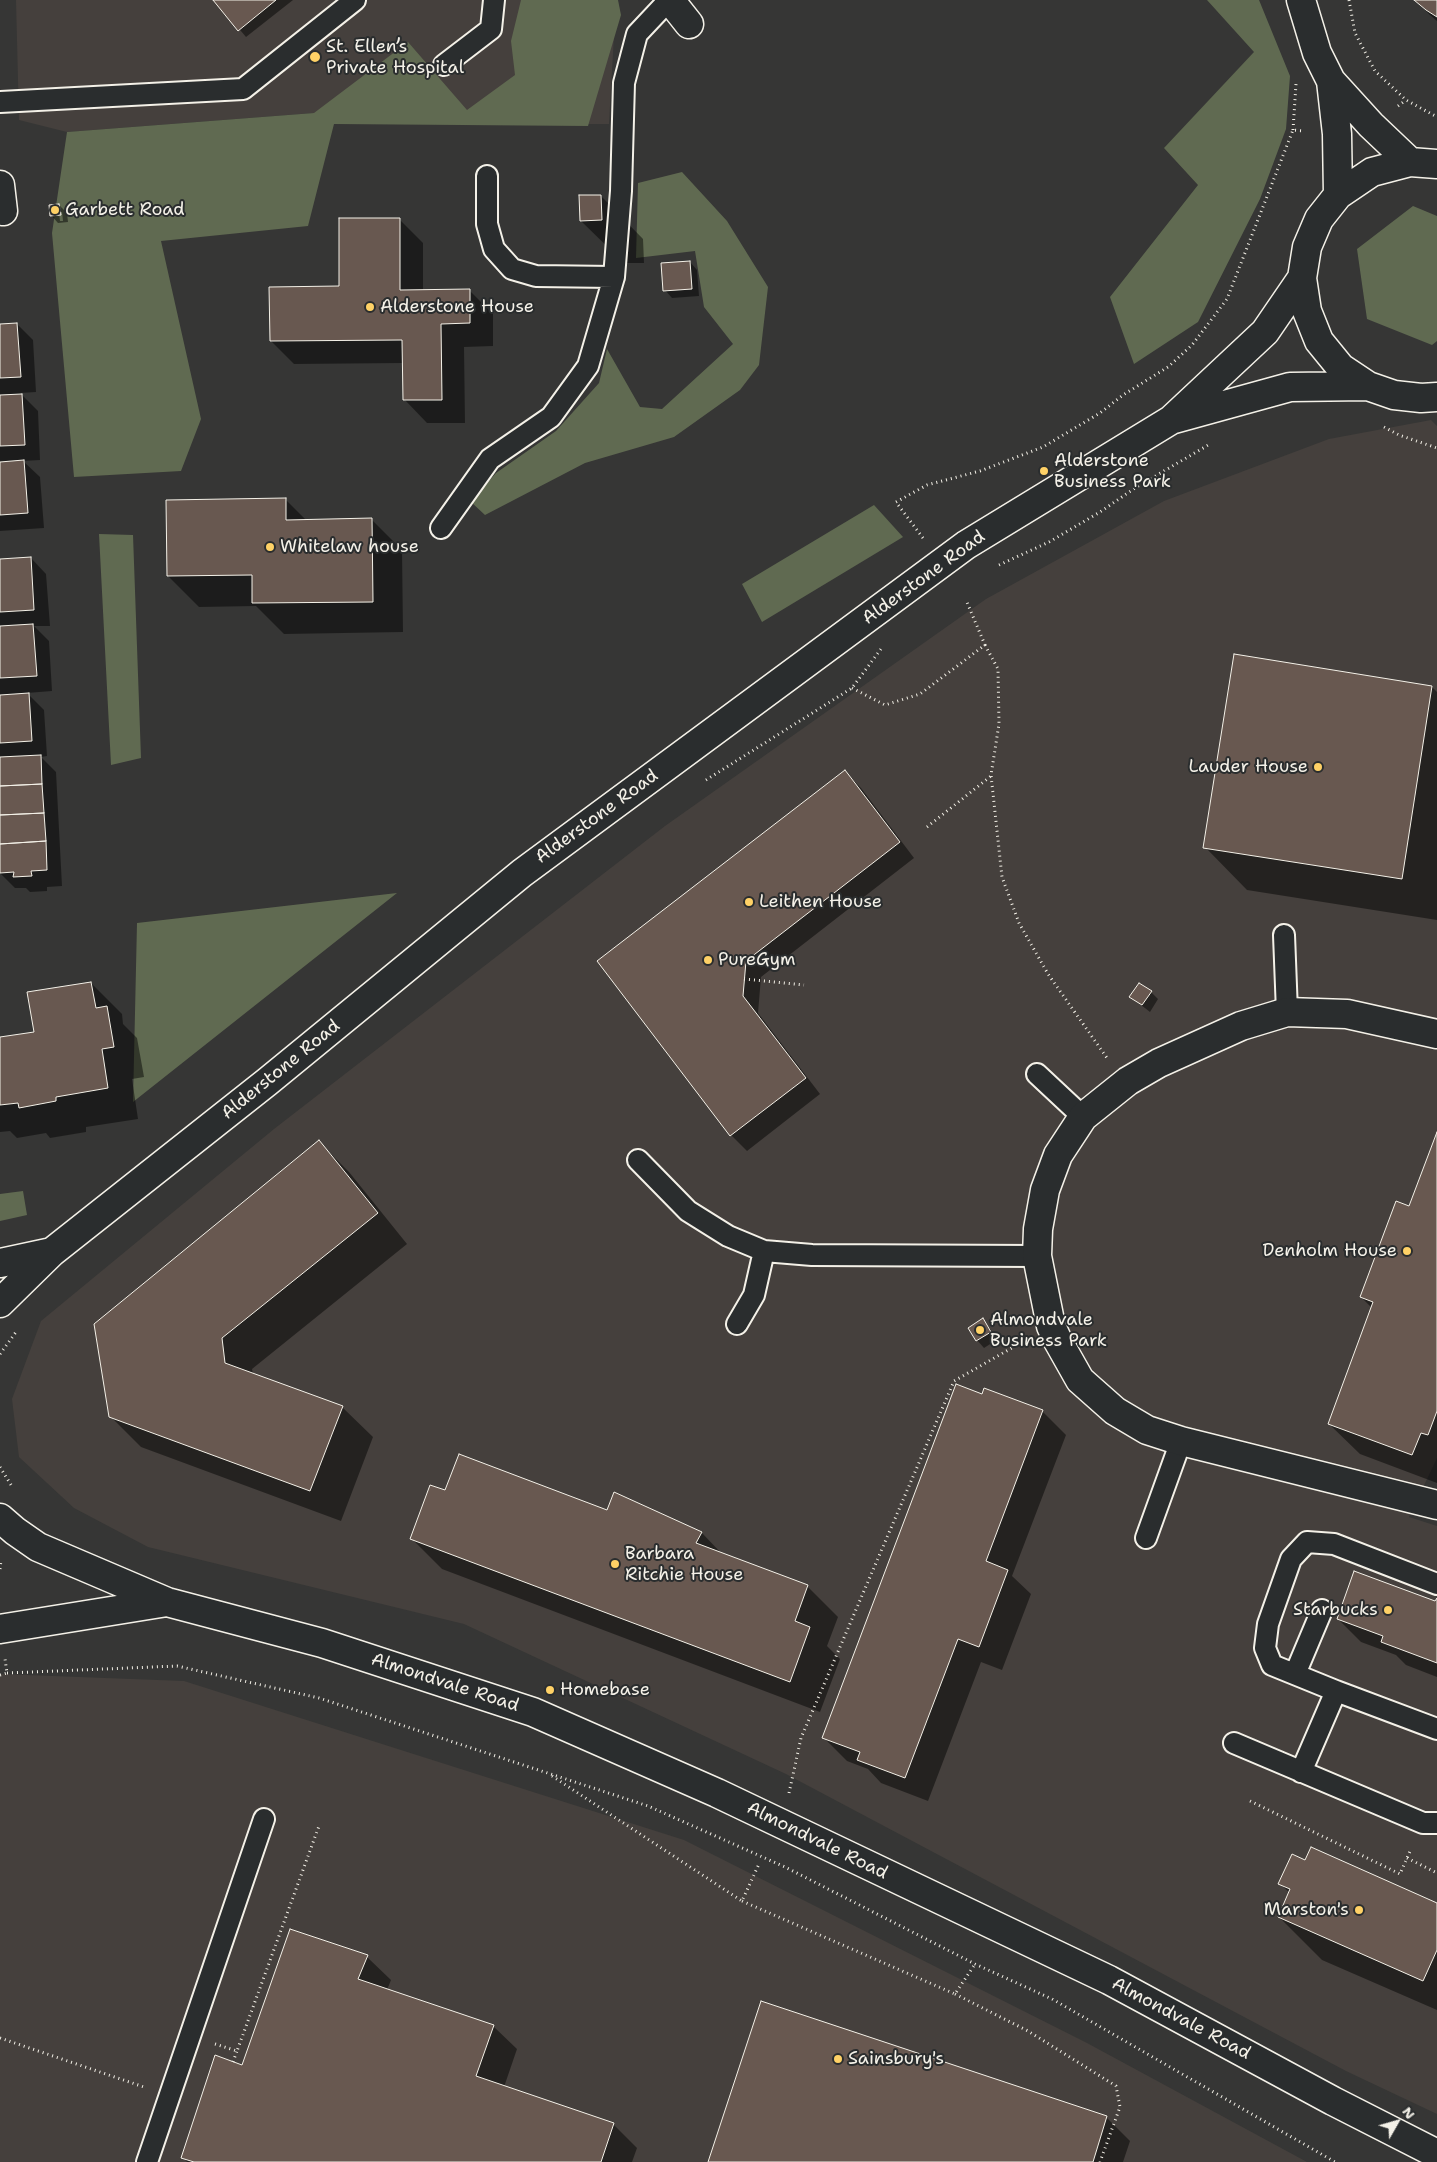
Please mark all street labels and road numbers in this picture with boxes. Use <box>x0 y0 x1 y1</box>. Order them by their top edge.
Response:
street label: Alderstone Road <box>858 526 990 630</box>
street label: Alderstone Road <box>531 765 663 869</box>
street label: Alderstone Road <box>217 1016 345 1124</box>
street label: Almondvale Road <box>368 1649 522 1717</box>
street label: Almondvale Road <box>743 1798 891 1884</box>
street label: Almondvale Road <box>1108 1973 1254 2065</box>

